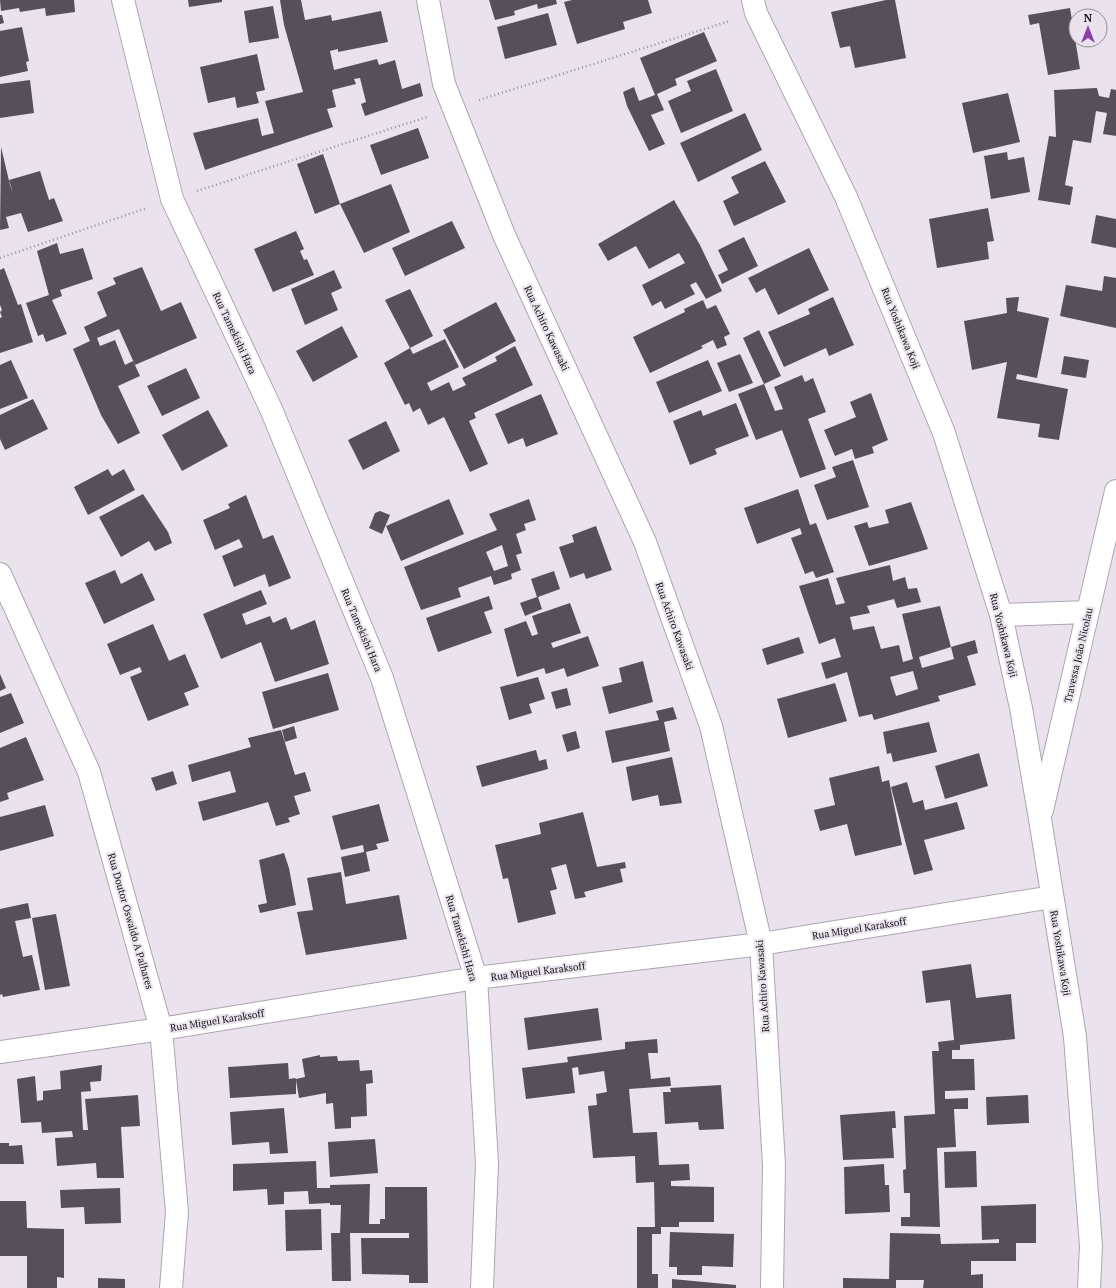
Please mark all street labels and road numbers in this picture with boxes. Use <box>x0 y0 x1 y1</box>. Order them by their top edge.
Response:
street label: Rua Achiro Kawasaki <box>521 283 572 373</box>
street label: Rua Yoshikawa Koji <box>878 286 923 371</box>
street label: Rua Tamekishi Hara <box>210 290 259 376</box>
street label: Rua Achiro Kawasaki <box>653 580 696 672</box>
street label: Rua Tamekishi Hara <box>338 587 385 674</box>
street label: Rua Yoshikawa Koji <box>987 592 1020 679</box>
street label: Travessa João Nicolau <box>1061 606 1096 704</box>
street label: Rua Doutor Oswaldo A Palhares <box>105 852 156 991</box>
street label: Rua Tamekishi Hara <box>443 893 480 983</box>
street label: Rua Yoshikawa Koji <box>1047 909 1074 997</box>
street label: Rua Miguel Karaksoff <box>811 915 908 942</box>
street label: Rua Achiro Kawasaki <box>753 939 772 1033</box>
street label: Rua Miguel Karaksoff <box>490 959 587 984</box>
street label: Rua Miguel Karaksoff <box>169 1007 266 1034</box>

